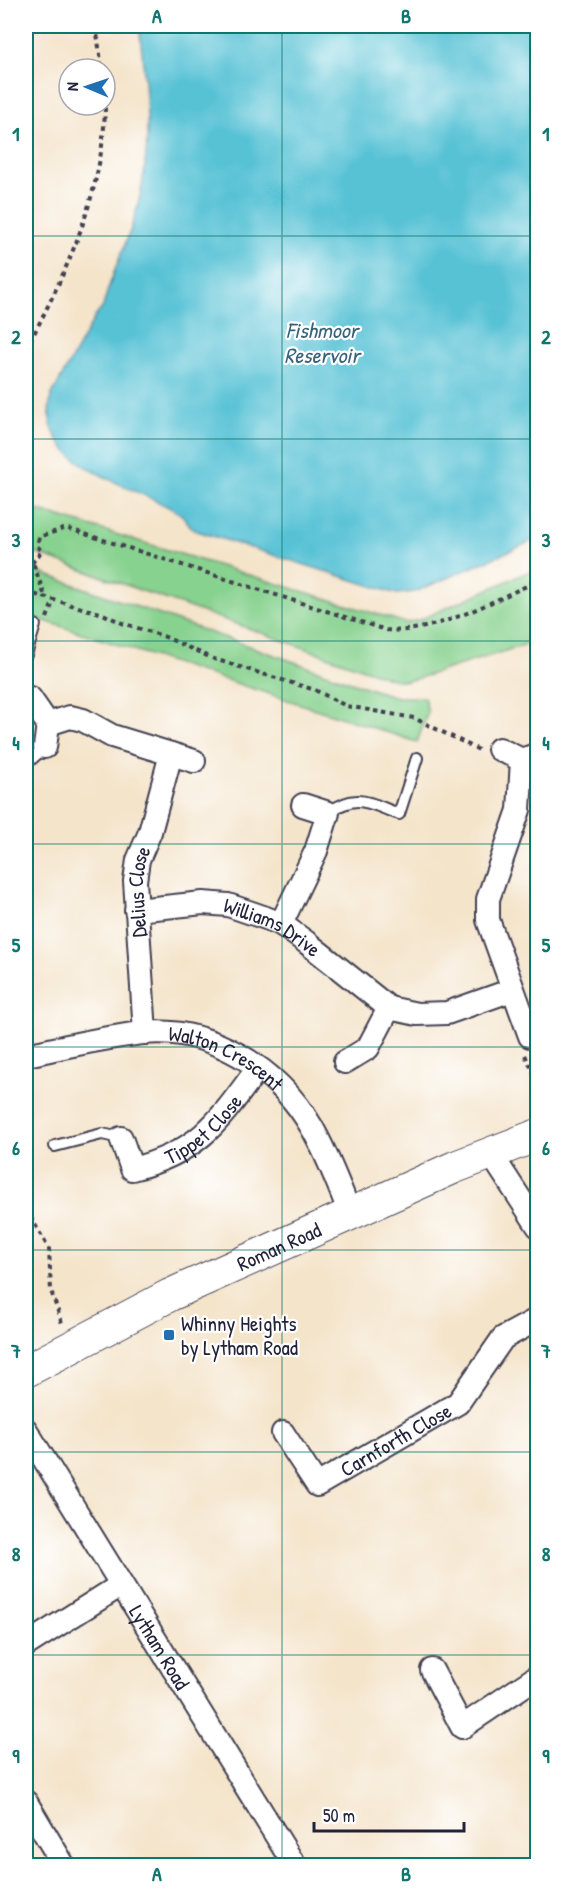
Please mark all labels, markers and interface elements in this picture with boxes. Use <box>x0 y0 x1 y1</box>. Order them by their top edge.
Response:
text: A <box>152 2 162 29</box>
text: B <box>401 2 411 29</box>
north arrow <box>57 57 117 117</box>
text: N <box>61 81 83 91</box>
text: 1 <box>12 120 20 147</box>
text: 1 <box>542 120 550 147</box>
water label: Fishmoor Reservoir <box>284 315 362 370</box>
text: 2 <box>11 323 21 350</box>
text: 2 <box>541 323 551 350</box>
text: 3 <box>12 526 21 553</box>
text: 3 <box>542 526 551 553</box>
text: 4 <box>12 729 20 756</box>
text: 4 <box>542 729 550 756</box>
street label: Delius Close <box>120 841 157 938</box>
street label: Williams Drive <box>220 890 327 963</box>
text: 5 <box>12 931 21 958</box>
text: 5 <box>542 931 551 958</box>
street label: Walton Crescent <box>167 1018 291 1097</box>
street label: Tippet Close <box>160 1088 248 1171</box>
text: 6 <box>12 1134 20 1161</box>
text: 6 <box>542 1134 550 1161</box>
street label: Roman Road <box>232 1215 325 1278</box>
place label: Whinny Heights by Lytham Road <box>181 1309 298 1362</box>
marker: Whinny Heights by Lytham Road <box>162 1328 176 1342</box>
text: 7 <box>10 1337 21 1364</box>
text: 7 <box>540 1337 551 1364</box>
street label: Carnforth Close <box>334 1396 457 1483</box>
text: 8 <box>12 1540 21 1567</box>
text: 8 <box>542 1540 551 1567</box>
street label: Lytham Road <box>123 1599 197 1695</box>
text: 9 <box>12 1742 20 1769</box>
text: 9 <box>542 1742 550 1769</box>
scale bar <box>314 1795 464 1833</box>
text: 50 m <box>323 1803 355 1828</box>
text: A <box>152 1860 162 1887</box>
text: B <box>401 1860 411 1887</box>

